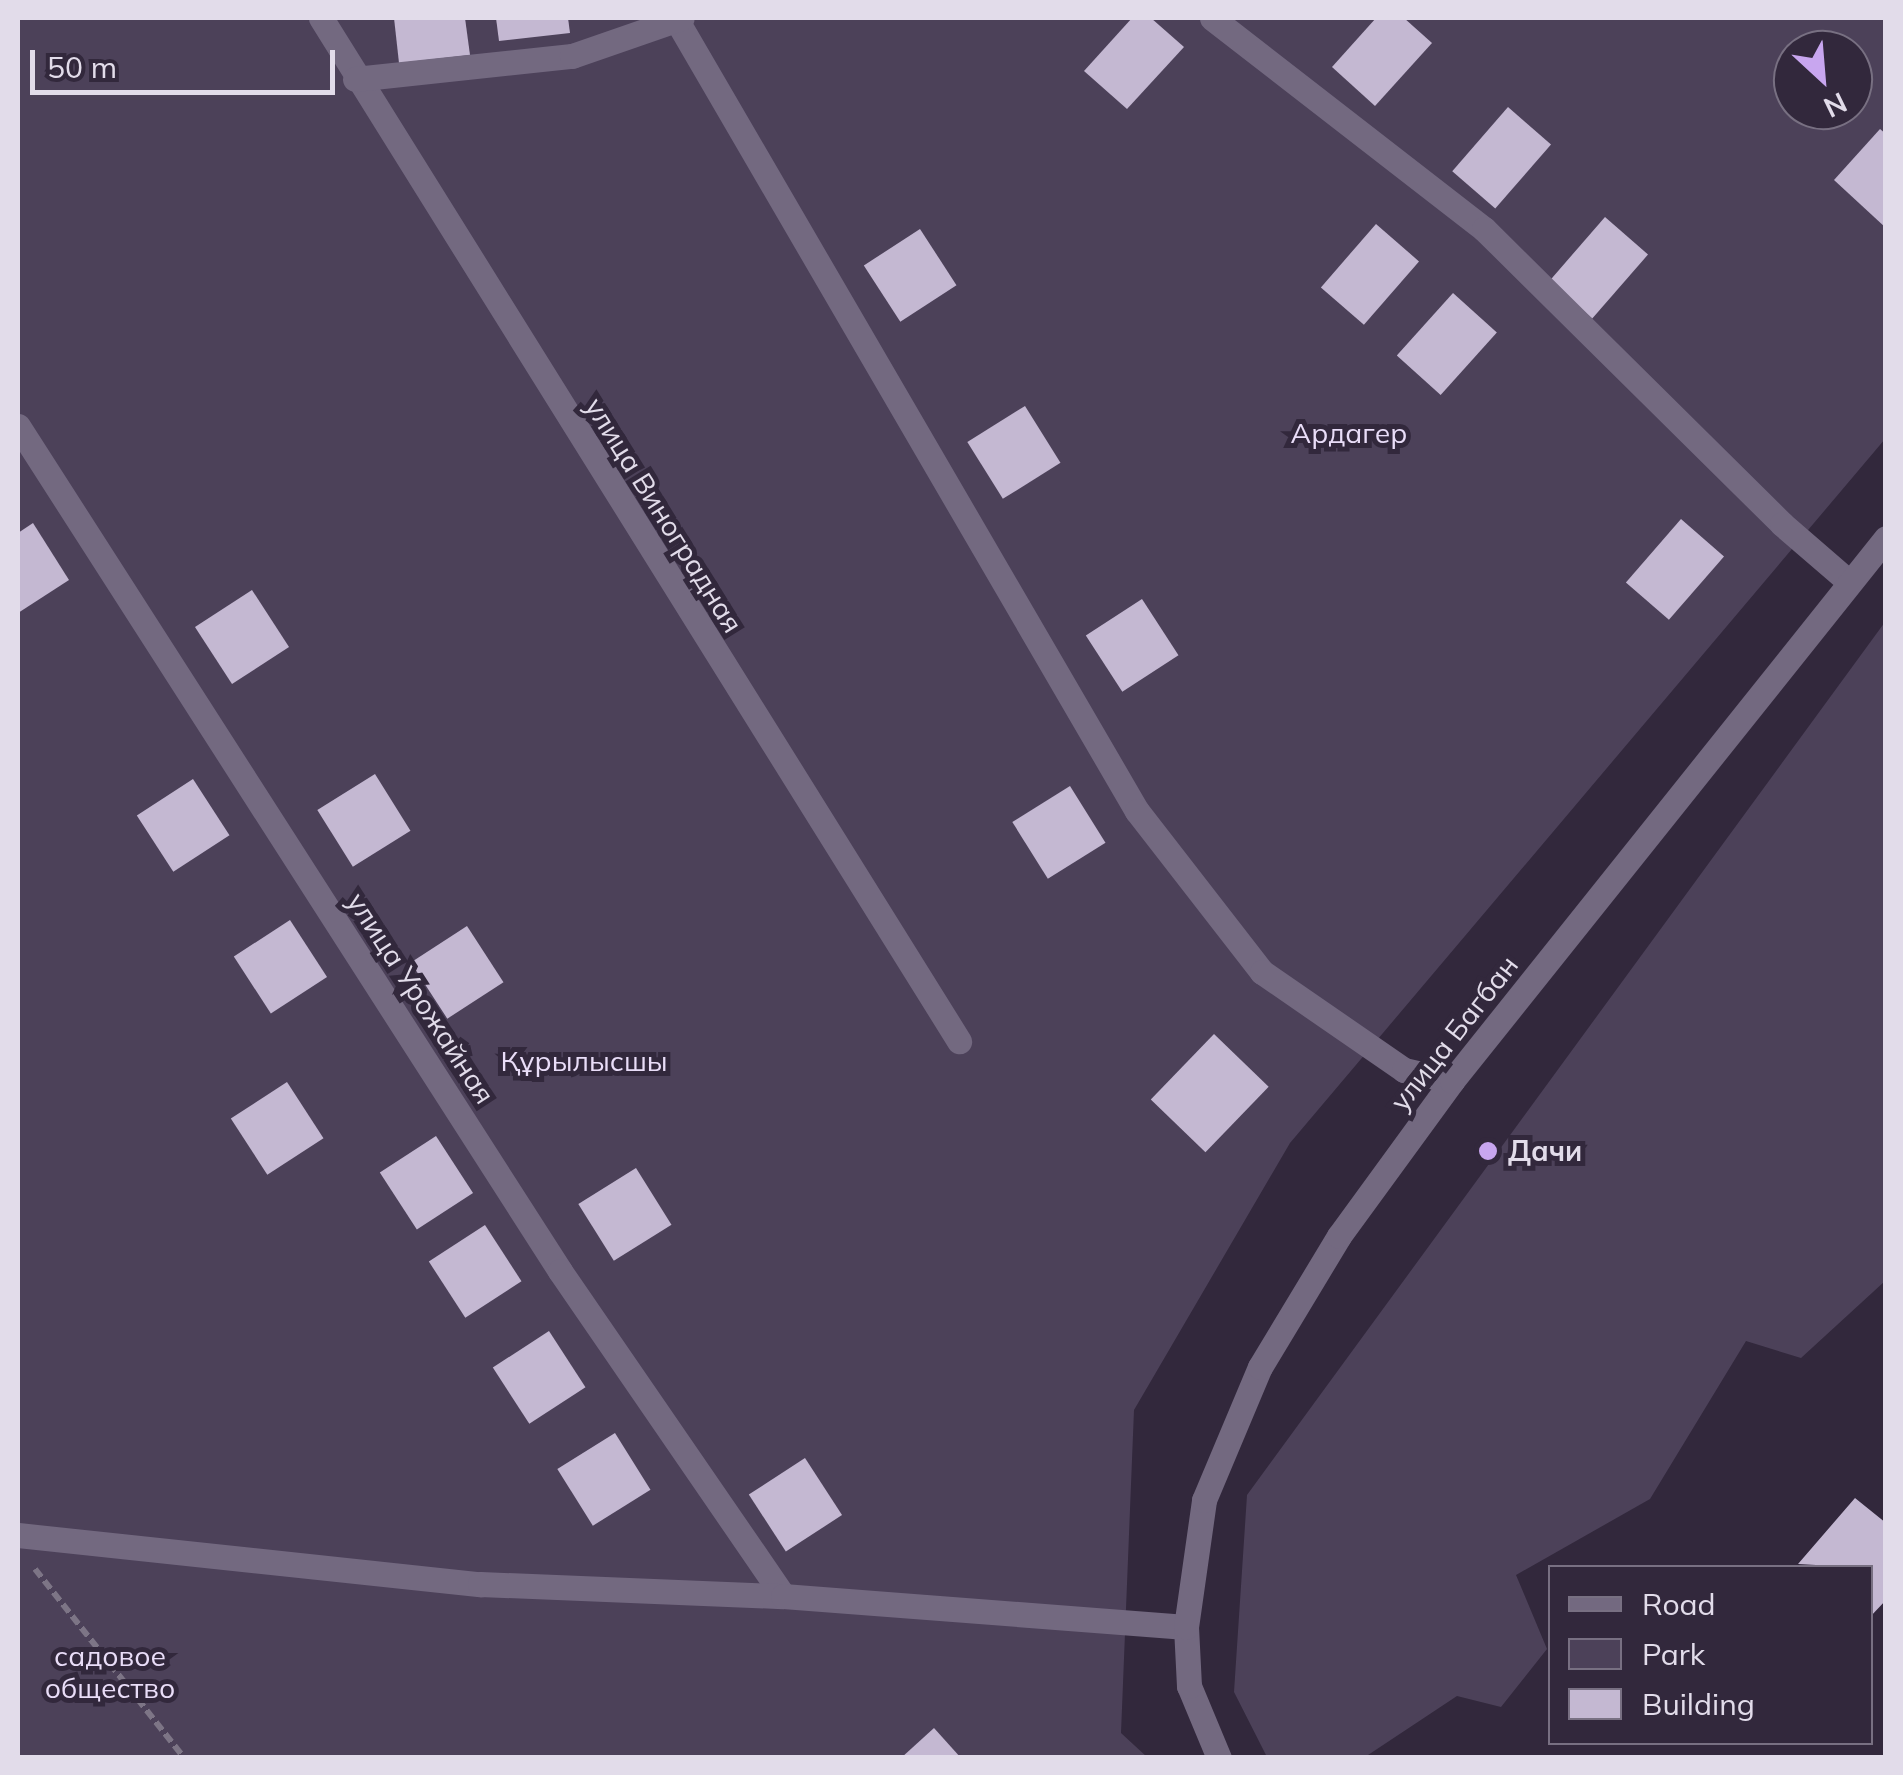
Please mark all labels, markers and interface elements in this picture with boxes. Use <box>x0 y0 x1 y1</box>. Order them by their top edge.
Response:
scale bar <box>35 30 340 92</box>
north arrow <box>1773 30 1873 130</box>
text: 50 m <box>47 48 117 86</box>
text: N <box>1818 85 1853 126</box>
street label: улица Виноградная <box>578 391 750 639</box>
park label: Ардагер <box>1291 416 1407 450</box>
street label: улица Урожайная <box>340 886 502 1110</box>
street label: улица Багбан <box>1383 949 1525 1117</box>
park label: Құрылысшы <box>500 1044 668 1078</box>
place label: Дачи <box>1508 1134 1582 1168</box>
marker: Дачи <box>1477 1140 1499 1162</box>
legend <box>1548 1565 1873 1745</box>
text: Road <box>1642 1585 1716 1623</box>
text: Park <box>1642 1635 1705 1673</box>
park label: садовое общество <box>45 1639 175 1705</box>
text: Building <box>1642 1685 1755 1723</box>

